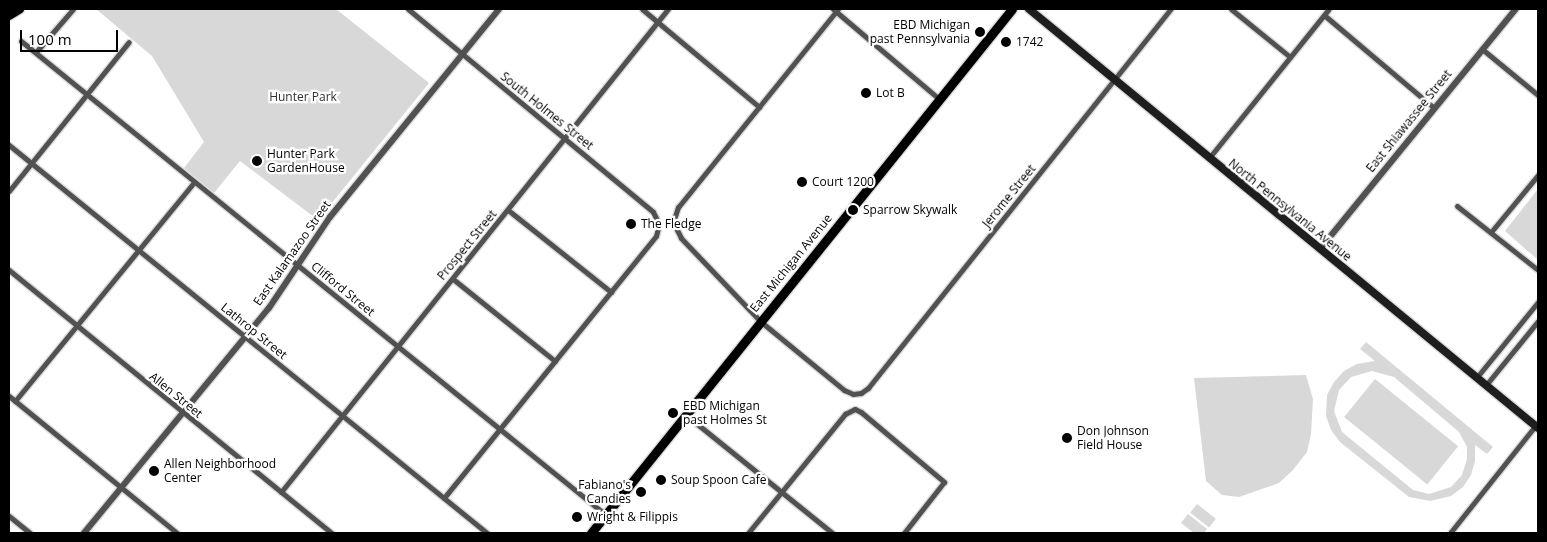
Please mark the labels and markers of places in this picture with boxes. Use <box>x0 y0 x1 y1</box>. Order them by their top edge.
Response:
place label: EBD Michigan past Pennsylvania <box>870 18 970 46</box>
marker: EBD Michigan past Pennsylvania <box>974 26 986 38</box>
place label: 1742 <box>1016 35 1043 49</box>
marker: 1742 <box>1000 36 1012 48</box>
place label: Lot B <box>876 86 905 100</box>
marker: Lot B <box>860 87 872 99</box>
place label: Hunter Park GardenHouse <box>267 147 345 175</box>
marker: Hunter Park GardenHouse <box>251 155 263 167</box>
place label: Court 1200 <box>812 175 874 189</box>
marker: Court 1200 <box>796 176 808 188</box>
place label: Sparrow Skywalk <box>863 203 957 217</box>
marker: Sparrow Skywalk <box>847 204 859 216</box>
place label: The Fledge <box>641 217 701 231</box>
marker: The Fledge <box>625 218 637 230</box>
place label: EBD Michigan past Holmes St <box>683 399 767 427</box>
marker: EBD Michigan past Holmes St <box>667 407 679 419</box>
place label: Don Johnson Field House <box>1077 424 1149 452</box>
marker: Don Johnson Field House <box>1061 432 1073 444</box>
place label: Allen Neighborhood Center <box>164 457 276 485</box>
marker: Allen Neighborhood Center <box>148 465 160 477</box>
place label: Soup Spoon Cafe <box>671 473 766 487</box>
marker: Soup Spoon Cafe <box>655 474 667 486</box>
place label: Fabiano's Candies <box>578 478 631 506</box>
marker: Fabiano's Candies <box>635 486 647 498</box>
place label: Wright & Filippis <box>587 510 678 524</box>
marker: Wright & Filippis <box>571 511 583 523</box>

